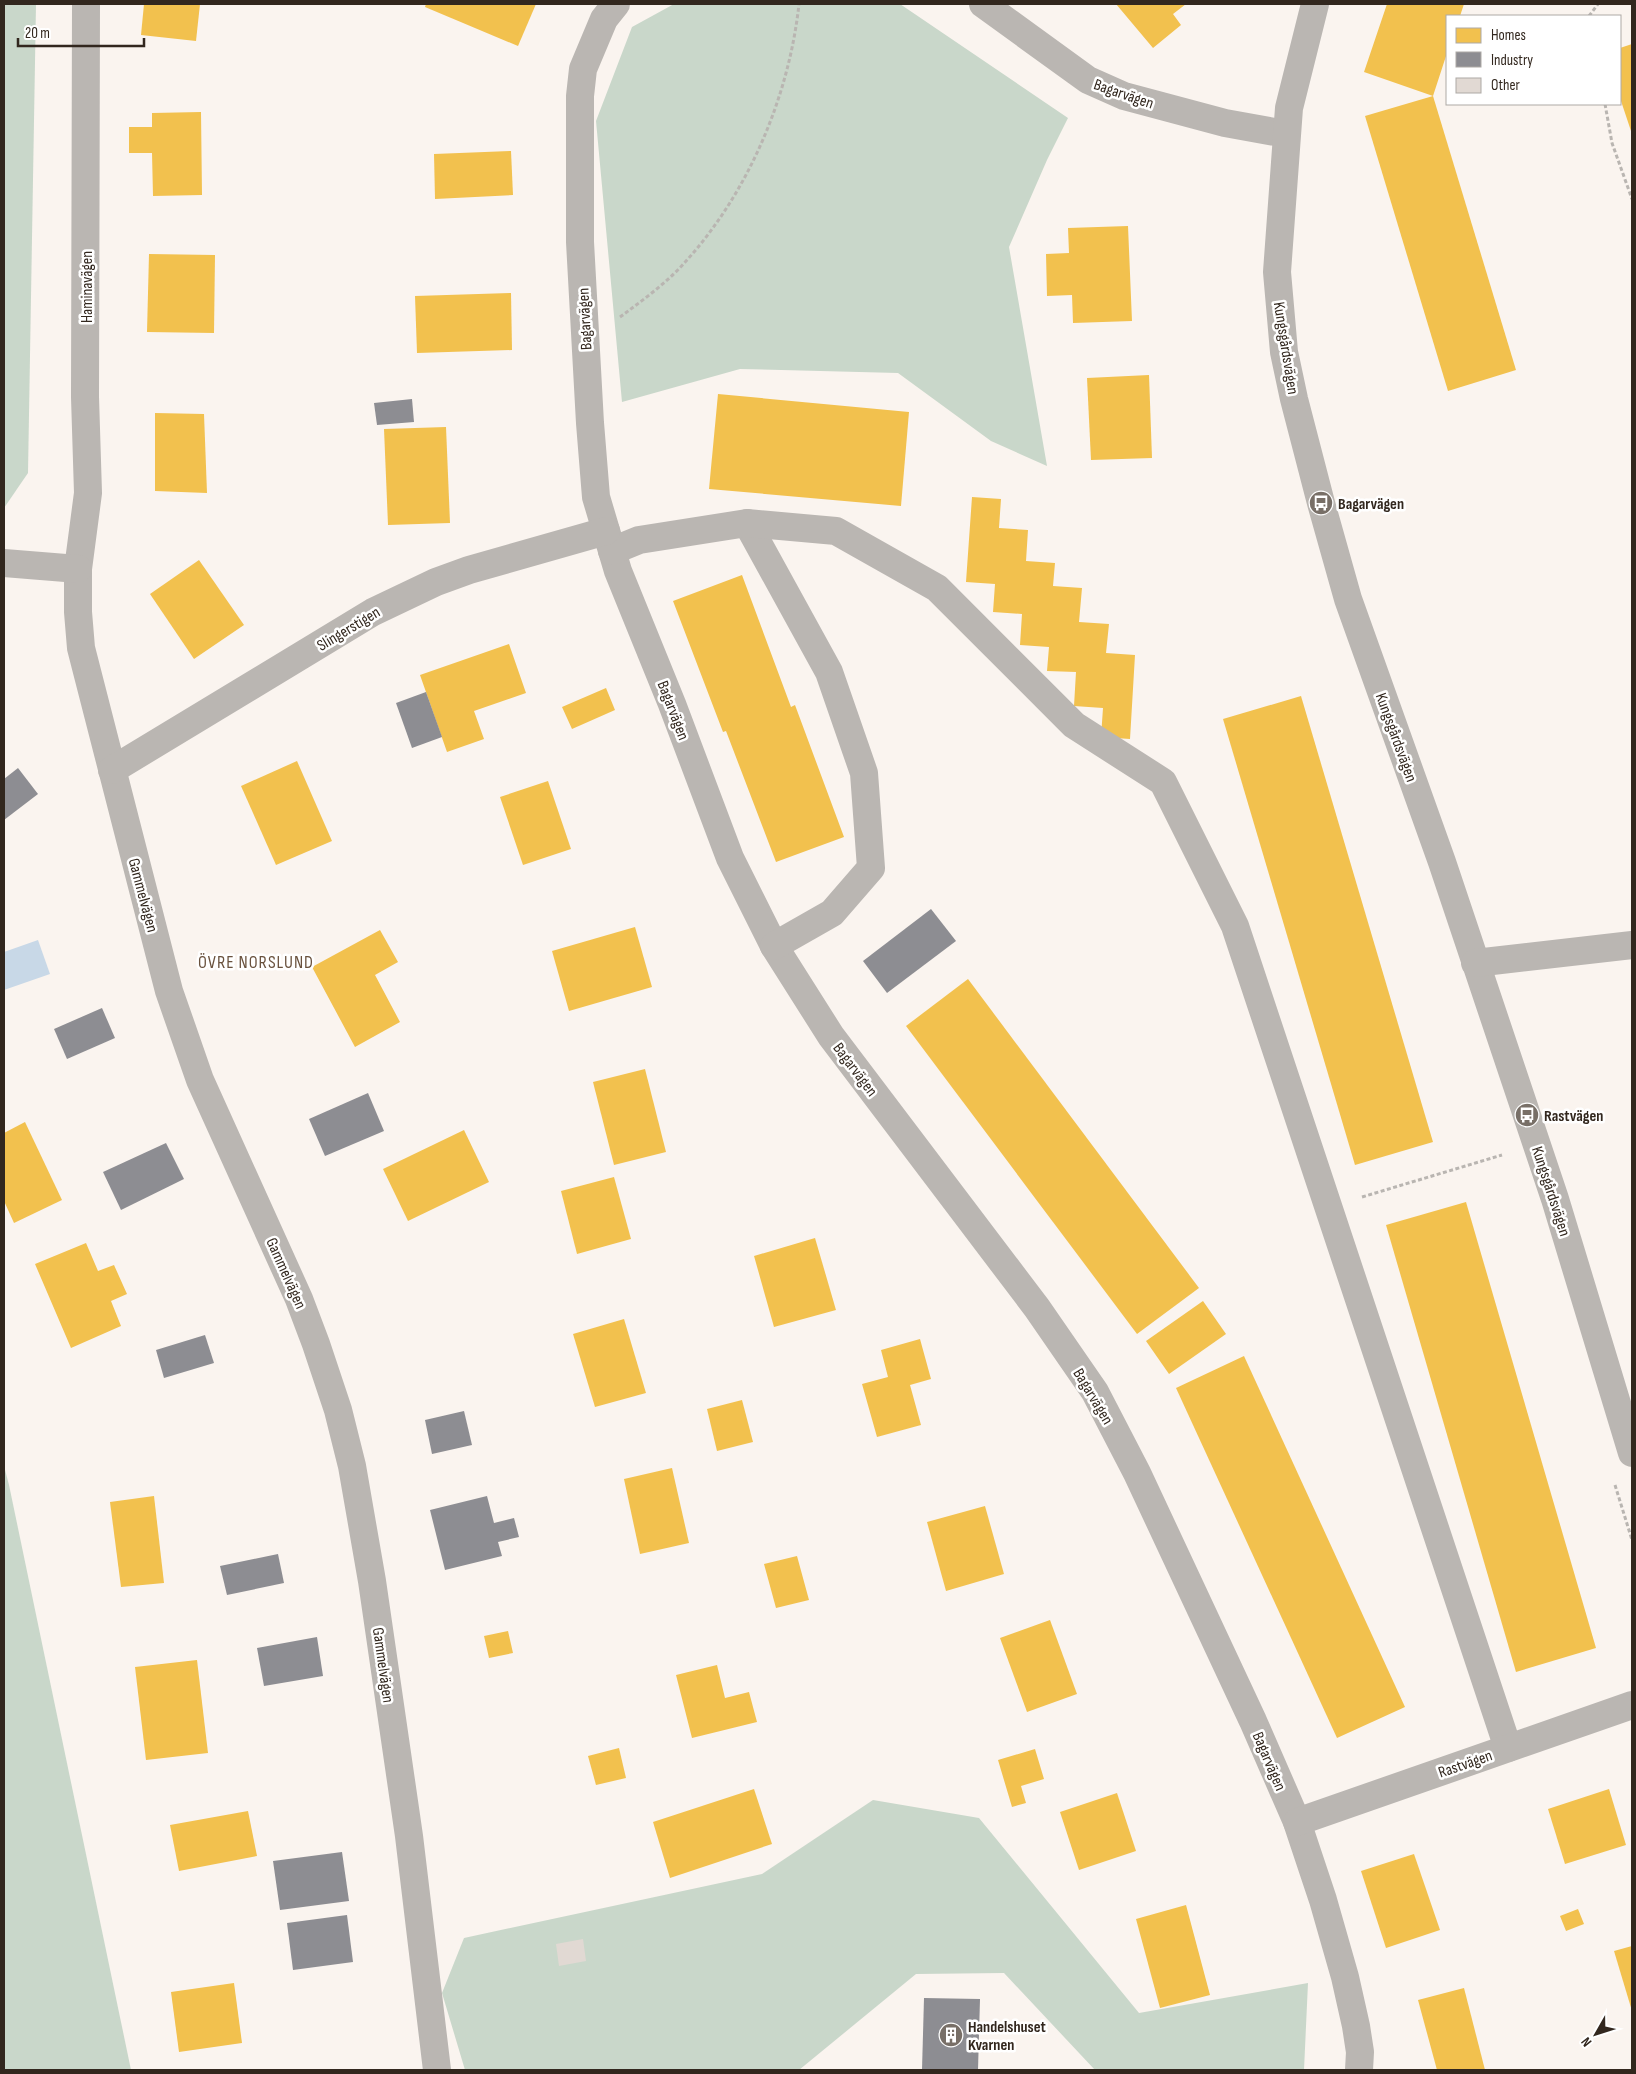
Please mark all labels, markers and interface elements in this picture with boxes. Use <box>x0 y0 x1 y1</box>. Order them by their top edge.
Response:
scale bar <box>18 15 144 47</box>
legend <box>1446 15 1621 105</box>
text: 20 m <box>25 24 50 43</box>
text: Homes <box>1491 26 1526 45</box>
text: Industry <box>1491 51 1533 70</box>
street label: Bagarvägen <box>1091 75 1156 114</box>
text: Other <box>1491 76 1520 95</box>
street label: Haminavägen <box>78 251 97 323</box>
street label: Bagarvägen <box>574 287 597 350</box>
street label: Kungsgårdsvägen <box>1269 301 1302 396</box>
bus stop icon: Bagarvägen <box>1308 490 1334 516</box>
place label: Bagarvägen <box>1338 495 1404 514</box>
street label: Slingerstigen <box>314 603 384 656</box>
street label: Bagarvägen <box>653 678 693 743</box>
street label: Kungsgårdsvägen <box>1371 690 1420 785</box>
street label: Gammelvägen <box>124 856 162 934</box>
district label: ÖVRE NORSLUND <box>198 952 314 973</box>
street label: Bagarvägen <box>829 1039 881 1100</box>
bus stop icon: Rastvägen <box>1514 1102 1540 1128</box>
place label: Rastvägen <box>1544 1107 1603 1126</box>
street label: Kungsgårdsvägen <box>1527 1144 1574 1239</box>
street label: Gammelvägen <box>262 1235 310 1312</box>
street label: Bagarvägen <box>1069 1365 1117 1428</box>
street label: Gammelvägen <box>368 1626 397 1704</box>
street label: Bagarvägen <box>1248 1729 1289 1794</box>
street label: Rastvägen <box>1436 1746 1495 1782</box>
north arrow <box>1571 2009 1621 2059</box>
place label: Handelshuset Kvarnen <box>968 2018 1046 2055</box>
building icon: Handelshuset Kvarnen <box>938 2022 964 2048</box>
text: N <box>1577 2034 1595 2050</box>

